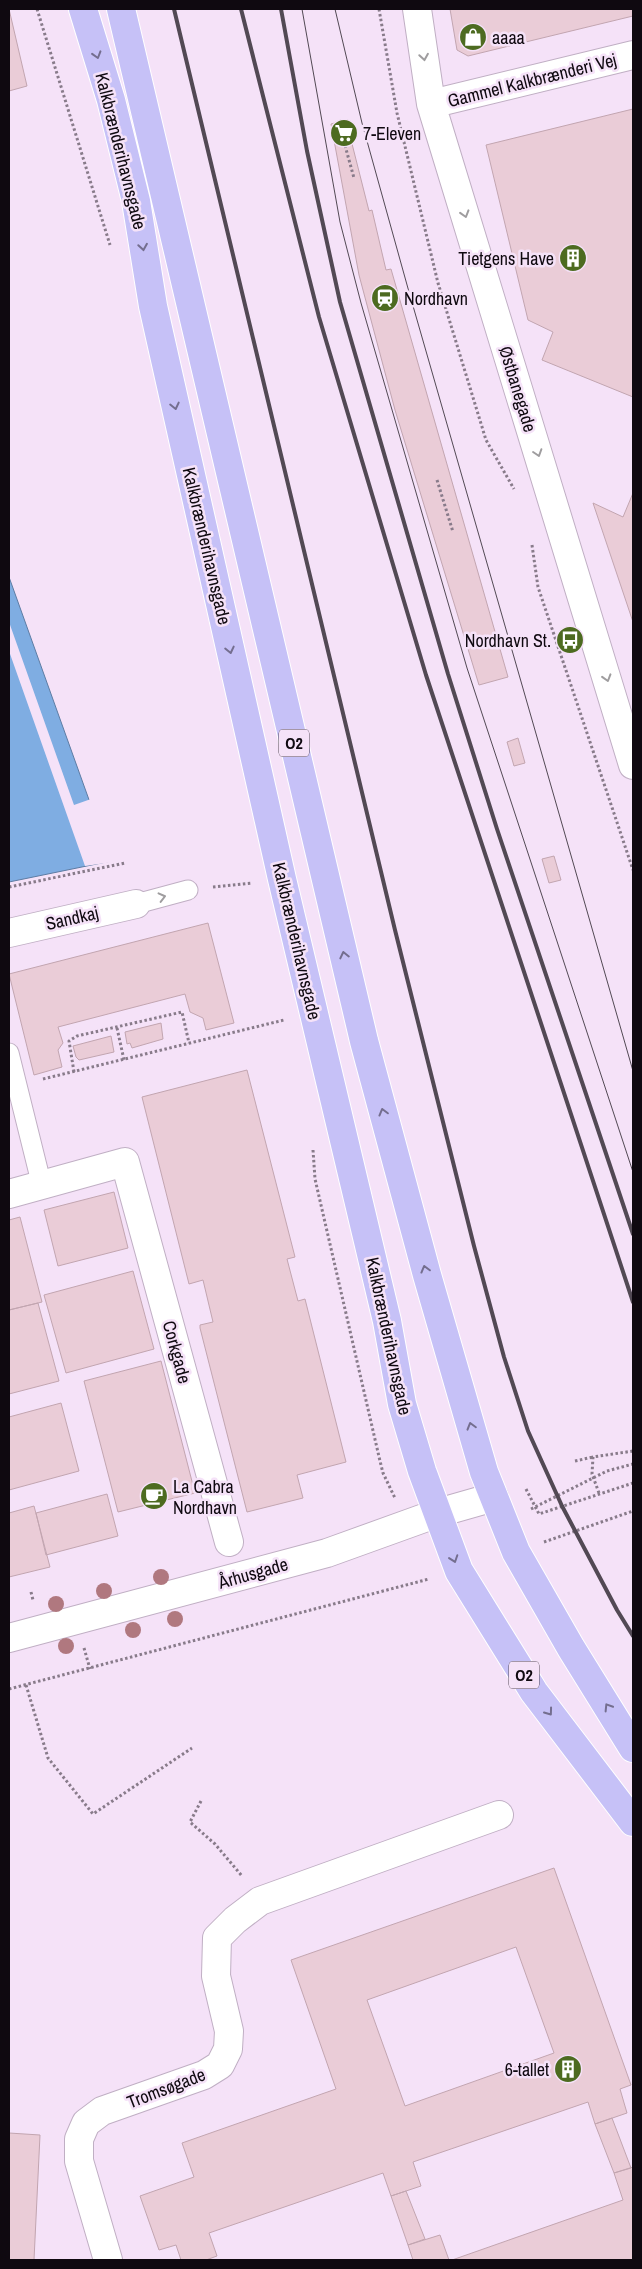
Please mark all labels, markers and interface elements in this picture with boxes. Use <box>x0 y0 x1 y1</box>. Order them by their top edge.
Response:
shop icon: aaaa <box>458 22 488 52</box>
place label: aaaa <box>492 25 525 50</box>
street label: Gammel Kalkbrænderi Vej <box>445 47 619 113</box>
one-way arrow <box>91 51 101 59</box>
one-way arrow <box>418 53 429 61</box>
street label: Kalkbrænderihavnsgade <box>89 70 153 232</box>
supermarket icon: 7-Eleven <box>329 118 359 148</box>
place label: 7-Eleven <box>363 121 421 146</box>
one-way arrow <box>459 209 469 218</box>
one-way arrow <box>138 243 148 251</box>
building icon: Tietgens Have <box>558 243 588 273</box>
place label: Tietgens Have <box>458 246 554 271</box>
station icon: Nordhavn <box>370 283 400 313</box>
place label: Nordhavn <box>404 286 468 311</box>
street label: Østbanegade <box>493 343 543 435</box>
one-way arrow <box>169 402 180 411</box>
one-way arrow <box>532 448 542 457</box>
street label: Kalkbrænderihavnsgade <box>177 465 237 627</box>
bus stop icon: Nordhavn St. <box>555 625 585 655</box>
place label: Nordhavn St. <box>465 628 551 653</box>
one-way arrow <box>224 646 235 655</box>
one-way arrow <box>601 674 611 682</box>
road number: O2 <box>279 730 309 756</box>
street label: Kalkbrænderihavnsgade <box>267 860 327 1022</box>
one-way arrow <box>157 892 166 903</box>
street label: Sandkaj <box>43 900 101 936</box>
one-way arrow <box>339 950 350 959</box>
one-way arrow <box>379 1109 389 1117</box>
street label: Kalkbrænderihavnsgade <box>360 1255 418 1417</box>
one-way arrow <box>421 1266 431 1274</box>
street label: Corkgade <box>157 1318 197 1386</box>
one-way arrow <box>466 1422 476 1430</box>
place label: La Cabra Nordhavn <box>173 1474 237 1520</box>
cafe icon: La Cabra Nordhavn <box>139 1481 169 1511</box>
street label: Århusgade <box>214 1551 291 1595</box>
one-way arrow <box>449 1554 459 1563</box>
road number: O2 <box>509 1662 539 1688</box>
one-way arrow <box>605 1703 614 1712</box>
one-way arrow <box>543 1706 551 1715</box>
building icon: 6-tallet <box>553 2054 583 2084</box>
place label: 6-tallet <box>505 2057 549 2082</box>
street label: Tromsøgade <box>123 2062 209 2114</box>

